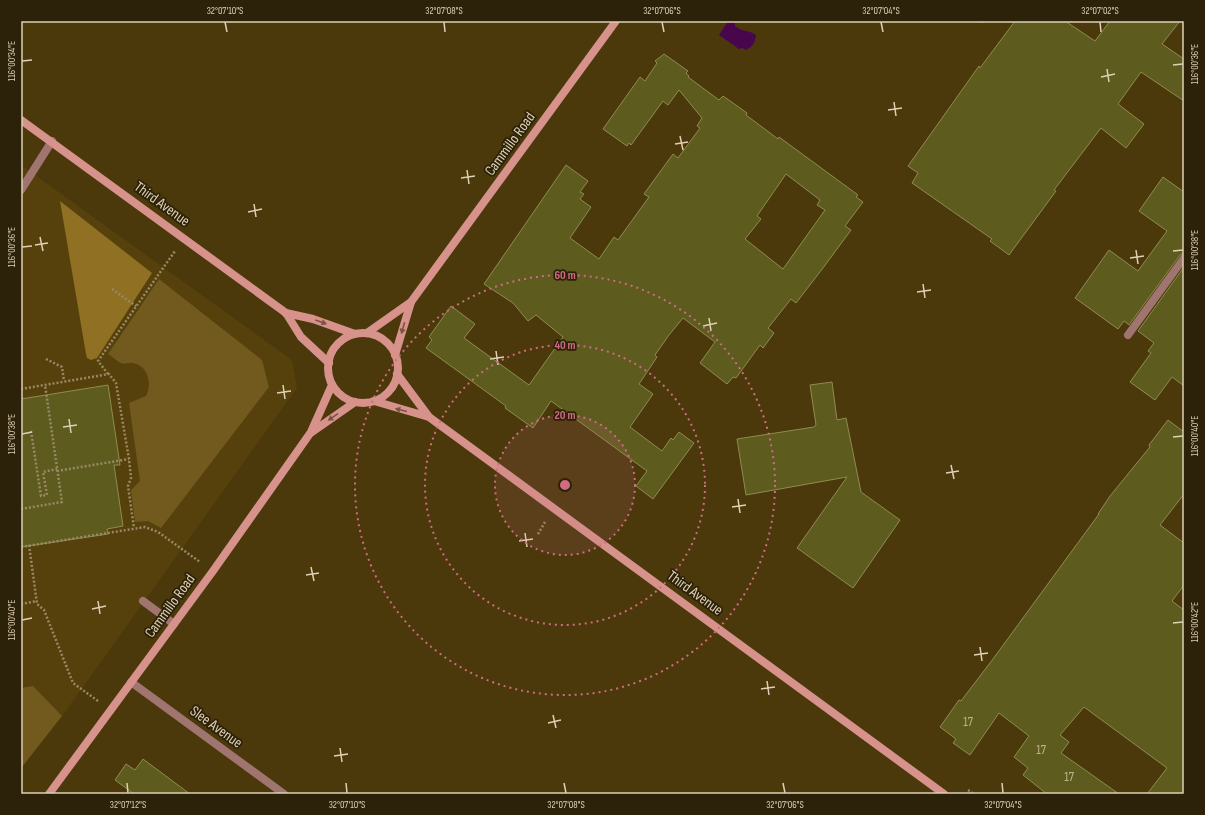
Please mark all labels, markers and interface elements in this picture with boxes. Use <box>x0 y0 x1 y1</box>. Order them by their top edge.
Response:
text: 32°07'10"S <box>207 5 243 17</box>
text: 32°07'08"S <box>425 5 463 17</box>
text: 32°07'06"S <box>643 5 681 17</box>
text: 32°07'04"S <box>862 5 900 17</box>
text: 32°07'02"S <box>1081 5 1119 17</box>
text: 116°00'34"E <box>6 41 18 81</box>
text: 116°00'36"E <box>1189 44 1201 84</box>
street label: Cammillo Road <box>481 108 539 180</box>
street label: Third Avenue <box>130 177 194 231</box>
text: 116°00'36"E <box>6 227 18 267</box>
text: 116°00'38"E <box>1189 230 1201 270</box>
text: 60 m <box>554 268 576 283</box>
one-way arrow <box>315 319 327 325</box>
one-way arrow <box>400 323 406 335</box>
text: 40 m <box>554 338 576 353</box>
one-way arrow <box>395 407 407 413</box>
text: 20 m <box>555 408 575 423</box>
one-way arrow <box>328 413 338 421</box>
text: 116°00'38"E <box>6 414 18 454</box>
text: 116°00'40"E <box>1189 416 1201 456</box>
centre of rings <box>558 478 572 492</box>
street label: Third Avenue <box>663 566 727 620</box>
street label: Cammillo Road <box>141 570 199 642</box>
text: 116°00'40"E <box>6 600 18 640</box>
text: 116°00'42"E <box>1189 602 1201 642</box>
street label: Slee Avenue <box>186 702 246 752</box>
house number: 17 <box>963 714 974 730</box>
house number: 17 <box>1036 742 1047 758</box>
house number: 17 <box>1064 769 1075 785</box>
text: 32°07'12"S <box>110 799 146 811</box>
text: 32°07'10"S <box>329 799 365 811</box>
text: 32°07'08"S <box>547 799 585 811</box>
text: 32°07'06"S <box>766 799 804 811</box>
text: 32°07'04"S <box>984 799 1022 811</box>

